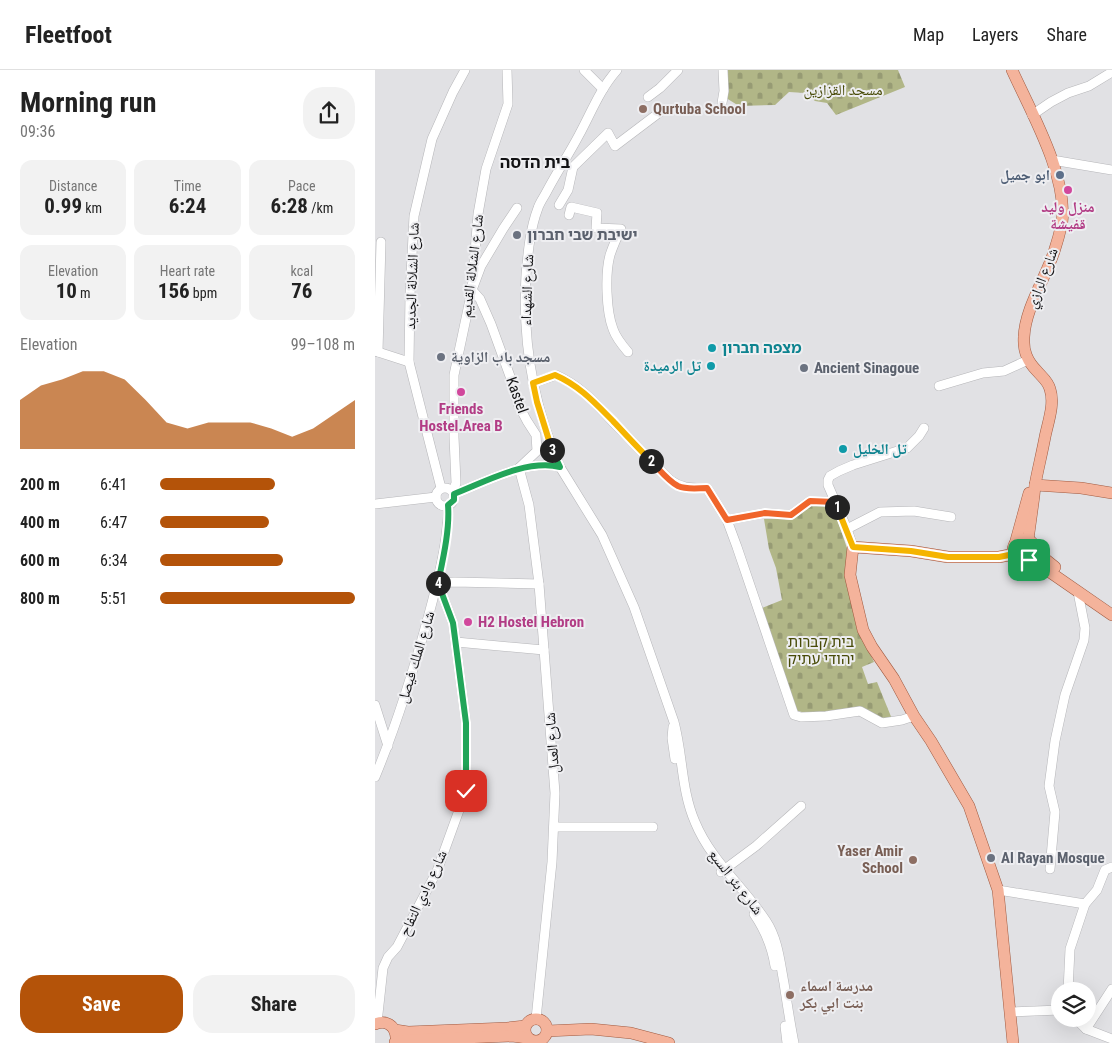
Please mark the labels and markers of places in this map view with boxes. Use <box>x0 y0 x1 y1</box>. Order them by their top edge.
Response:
place label: Qurtuba School <box>653 100 746 118</box>
marker: Qurtuba School <box>637 103 649 115</box>
place label: ابو جميل <box>1000 166 1050 184</box>
marker: ابو جميل <box>1054 169 1066 181</box>
marker: منزل وليد قفيشة <box>1062 184 1074 196</box>
place label: منزل وليد قفيشة <box>1041 198 1095 233</box>
place label: ישיבת שבי חברון <box>527 226 637 244</box>
marker: ישיבת שבי חברון <box>511 229 523 241</box>
place label: מצפה חברון <box>722 339 802 357</box>
marker: מצפה חברון <box>706 342 718 354</box>
place label: مسجد باب الزاوية <box>451 348 550 366</box>
marker: مسجد باب الزاوية <box>435 351 447 363</box>
place label: تل الرميدة <box>644 357 701 375</box>
place label: Ancient Sinagoue <box>814 359 919 377</box>
marker: تل الرميدة <box>705 360 717 372</box>
marker: Ancient Sinagoue <box>798 362 810 374</box>
marker: Friends Hostel.Area B <box>455 386 467 398</box>
place label: Friends Hostel.Area B <box>419 400 503 435</box>
pin: 3 <box>539 438 565 462</box>
place label: تل الخليل <box>853 440 907 458</box>
marker: تل الخليل <box>837 443 849 455</box>
pin: 2 <box>639 448 663 474</box>
pin: 1 <box>825 494 849 520</box>
pin <box>1008 539 1050 581</box>
pin: 4 <box>425 570 451 596</box>
place label: H2 Hostel Hebron <box>478 613 584 631</box>
marker: H2 Hostel Hebron <box>462 616 474 628</box>
pin <box>445 770 487 812</box>
place label: Yaser Amir School <box>837 842 903 877</box>
place label: Al Rayan Mosque <box>1001 849 1105 867</box>
marker: Al Rayan Mosque <box>985 852 997 864</box>
marker: Yaser Amir School <box>907 854 919 866</box>
place label: مدرسة اسماء بنت ابي بكر <box>799 977 873 1015</box>
marker: مدرسة اسماء بنت ابي بكر <box>784 989 796 1001</box>

